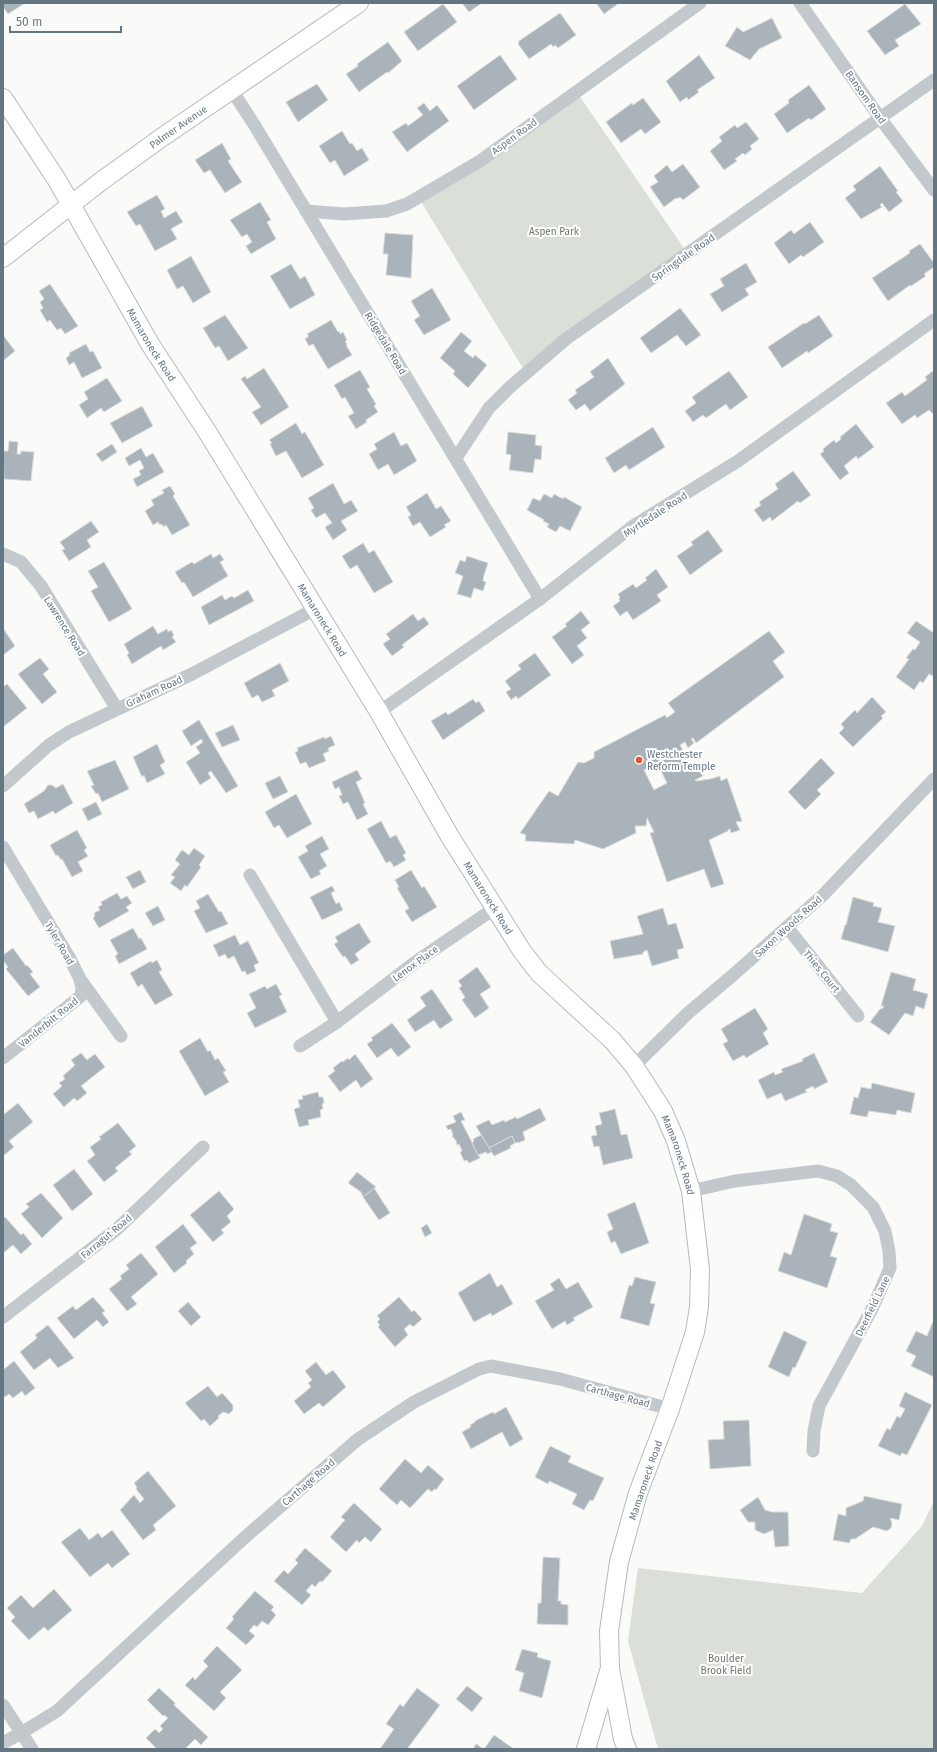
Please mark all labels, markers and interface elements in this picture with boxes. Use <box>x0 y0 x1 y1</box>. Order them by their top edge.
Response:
scale bar <box>10 8 121 34</box>
text: 50 m <box>16 15 42 29</box>
street label: Bansom Road <box>842 69 888 126</box>
street label: Palmer Avenue <box>147 103 210 151</box>
street label: Aspen Road <box>489 116 540 157</box>
park label: Aspen Park <box>529 226 580 238</box>
street label: Springdale Road <box>650 232 717 284</box>
street label: Mamaroneck Road <box>124 306 178 384</box>
street label: Ridgedale Road <box>362 310 409 377</box>
street label: Myrtledale Road <box>621 490 690 540</box>
street label: Mamaroneck Road <box>295 581 349 659</box>
street label: Lawrence Road <box>41 594 87 659</box>
street label: Graham Road <box>124 674 185 710</box>
place label: Westchester Reform Temple <box>647 749 715 773</box>
marker: Westchester Reform Temple <box>634 755 644 765</box>
street label: Mamaroneck Road <box>460 860 515 937</box>
street label: Saxon Woods Road <box>753 893 825 960</box>
street label: Tyler Road <box>42 920 76 967</box>
street label: Lenox Place <box>390 943 441 984</box>
street label: Thies Court <box>800 948 842 996</box>
street label: Vanderbilt Road <box>17 995 81 1050</box>
street label: Mamaroneck Road <box>659 1114 696 1195</box>
street label: Farragut Road <box>79 1212 135 1262</box>
street label: Deerfield Lane <box>853 1274 893 1339</box>
street label: Carthage Road <box>584 1382 651 1410</box>
street label: Mamaroneck Road <box>627 1439 665 1522</box>
street label: Carthage Road <box>280 1457 337 1509</box>
park label: Boulder Brook Field <box>701 1653 751 1677</box>

